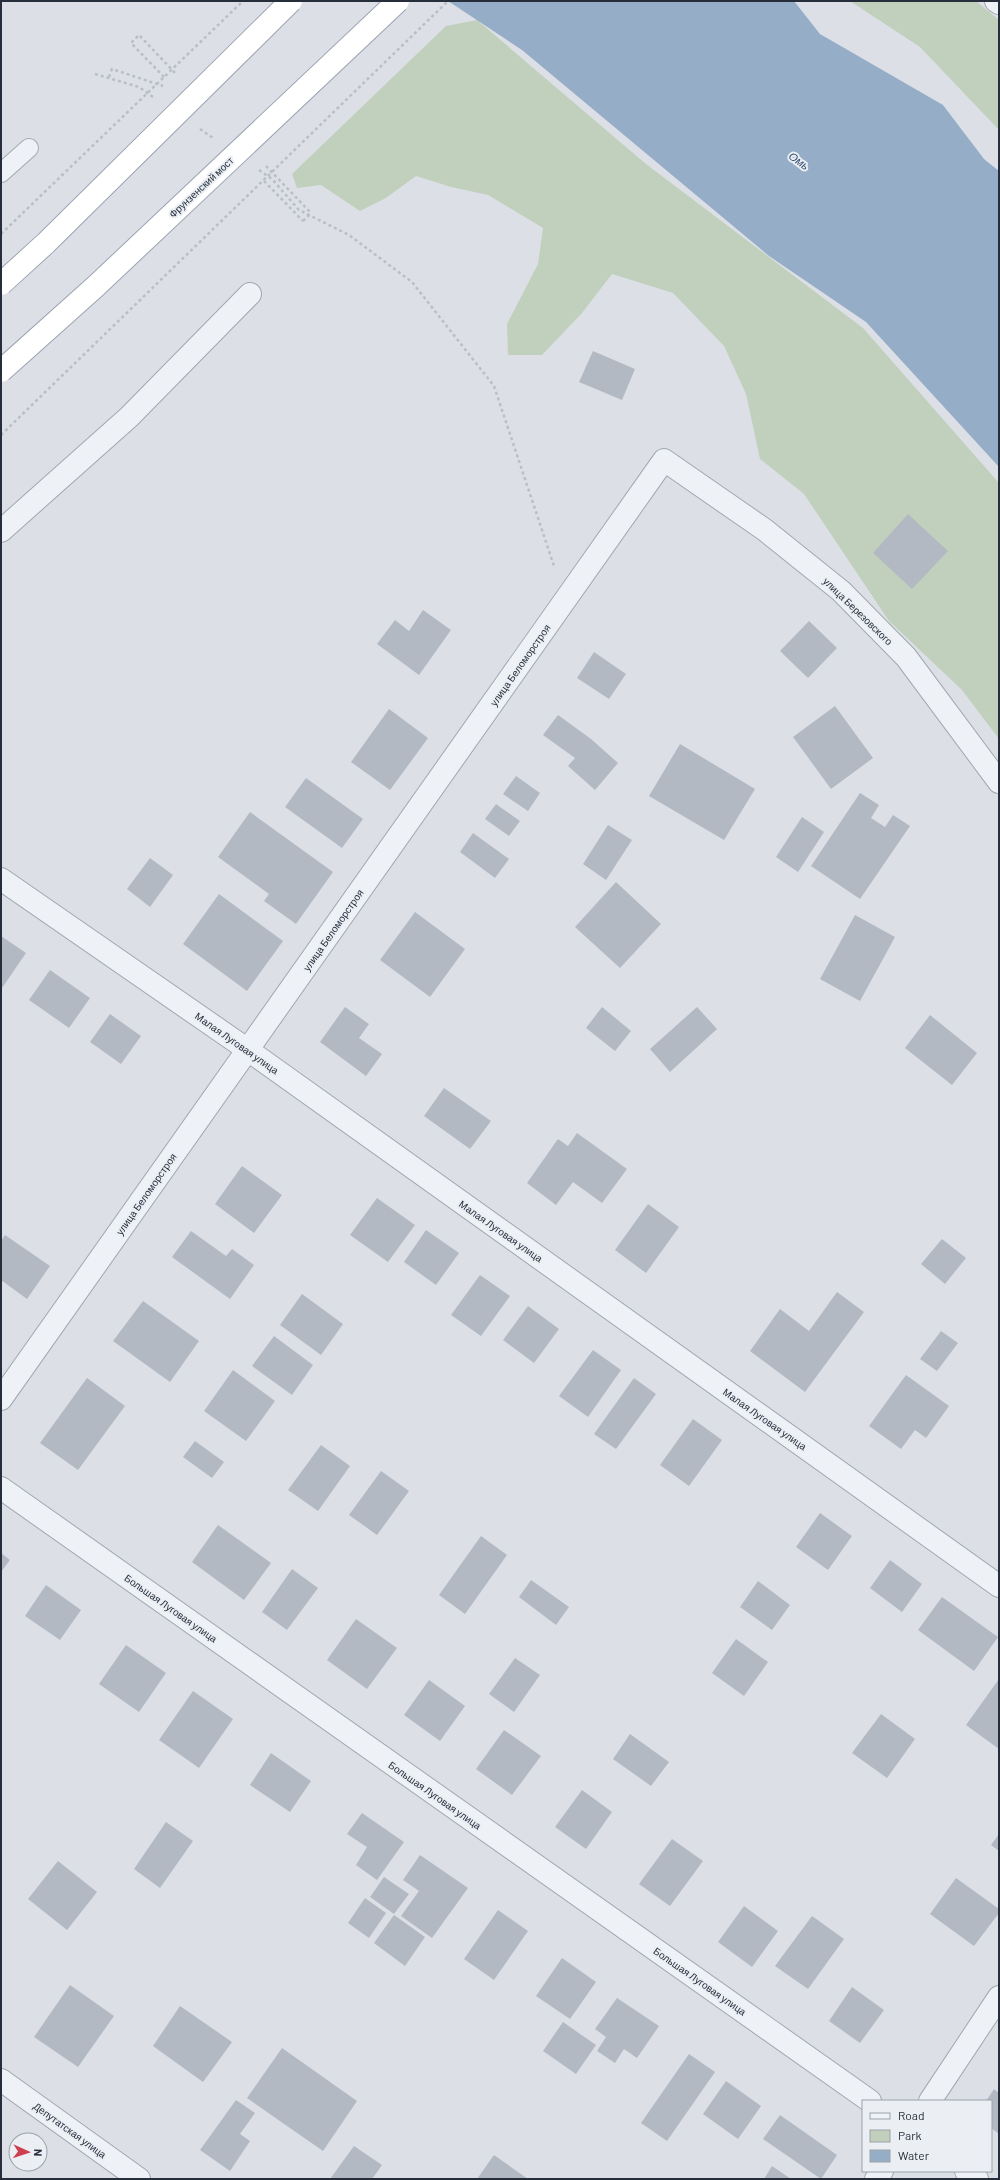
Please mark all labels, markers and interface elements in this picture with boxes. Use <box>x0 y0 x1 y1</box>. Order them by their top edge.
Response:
water label: Омь <box>787 149 812 172</box>
street label: Фрунзенский мост <box>166 154 236 220</box>
street label: улица Березовского <box>821 575 895 647</box>
street label: улица Беломорстроя <box>487 622 553 708</box>
street label: улица Беломорстроя <box>300 887 366 973</box>
street label: Малая Луговая улица <box>193 1010 281 1077</box>
street label: улица Беломорстроя <box>113 1151 179 1237</box>
street label: Малая Луговая улица <box>457 1198 545 1265</box>
street label: Малая Луговая улица <box>721 1386 809 1453</box>
street label: Большая Луговая улица <box>122 1571 220 1645</box>
street label: Большая Луговая улица <box>386 1758 484 1832</box>
street label: Большая Луговая улица <box>651 1944 749 2018</box>
street label: Депутатская улица <box>31 2100 109 2161</box>
legend <box>862 2100 992 2172</box>
text: Road <box>898 2108 925 2122</box>
text: Park <box>898 2128 922 2142</box>
north arrow <box>8 2132 48 2172</box>
text: Water <box>898 2148 930 2162</box>
text: N <box>32 2149 45 2157</box>

